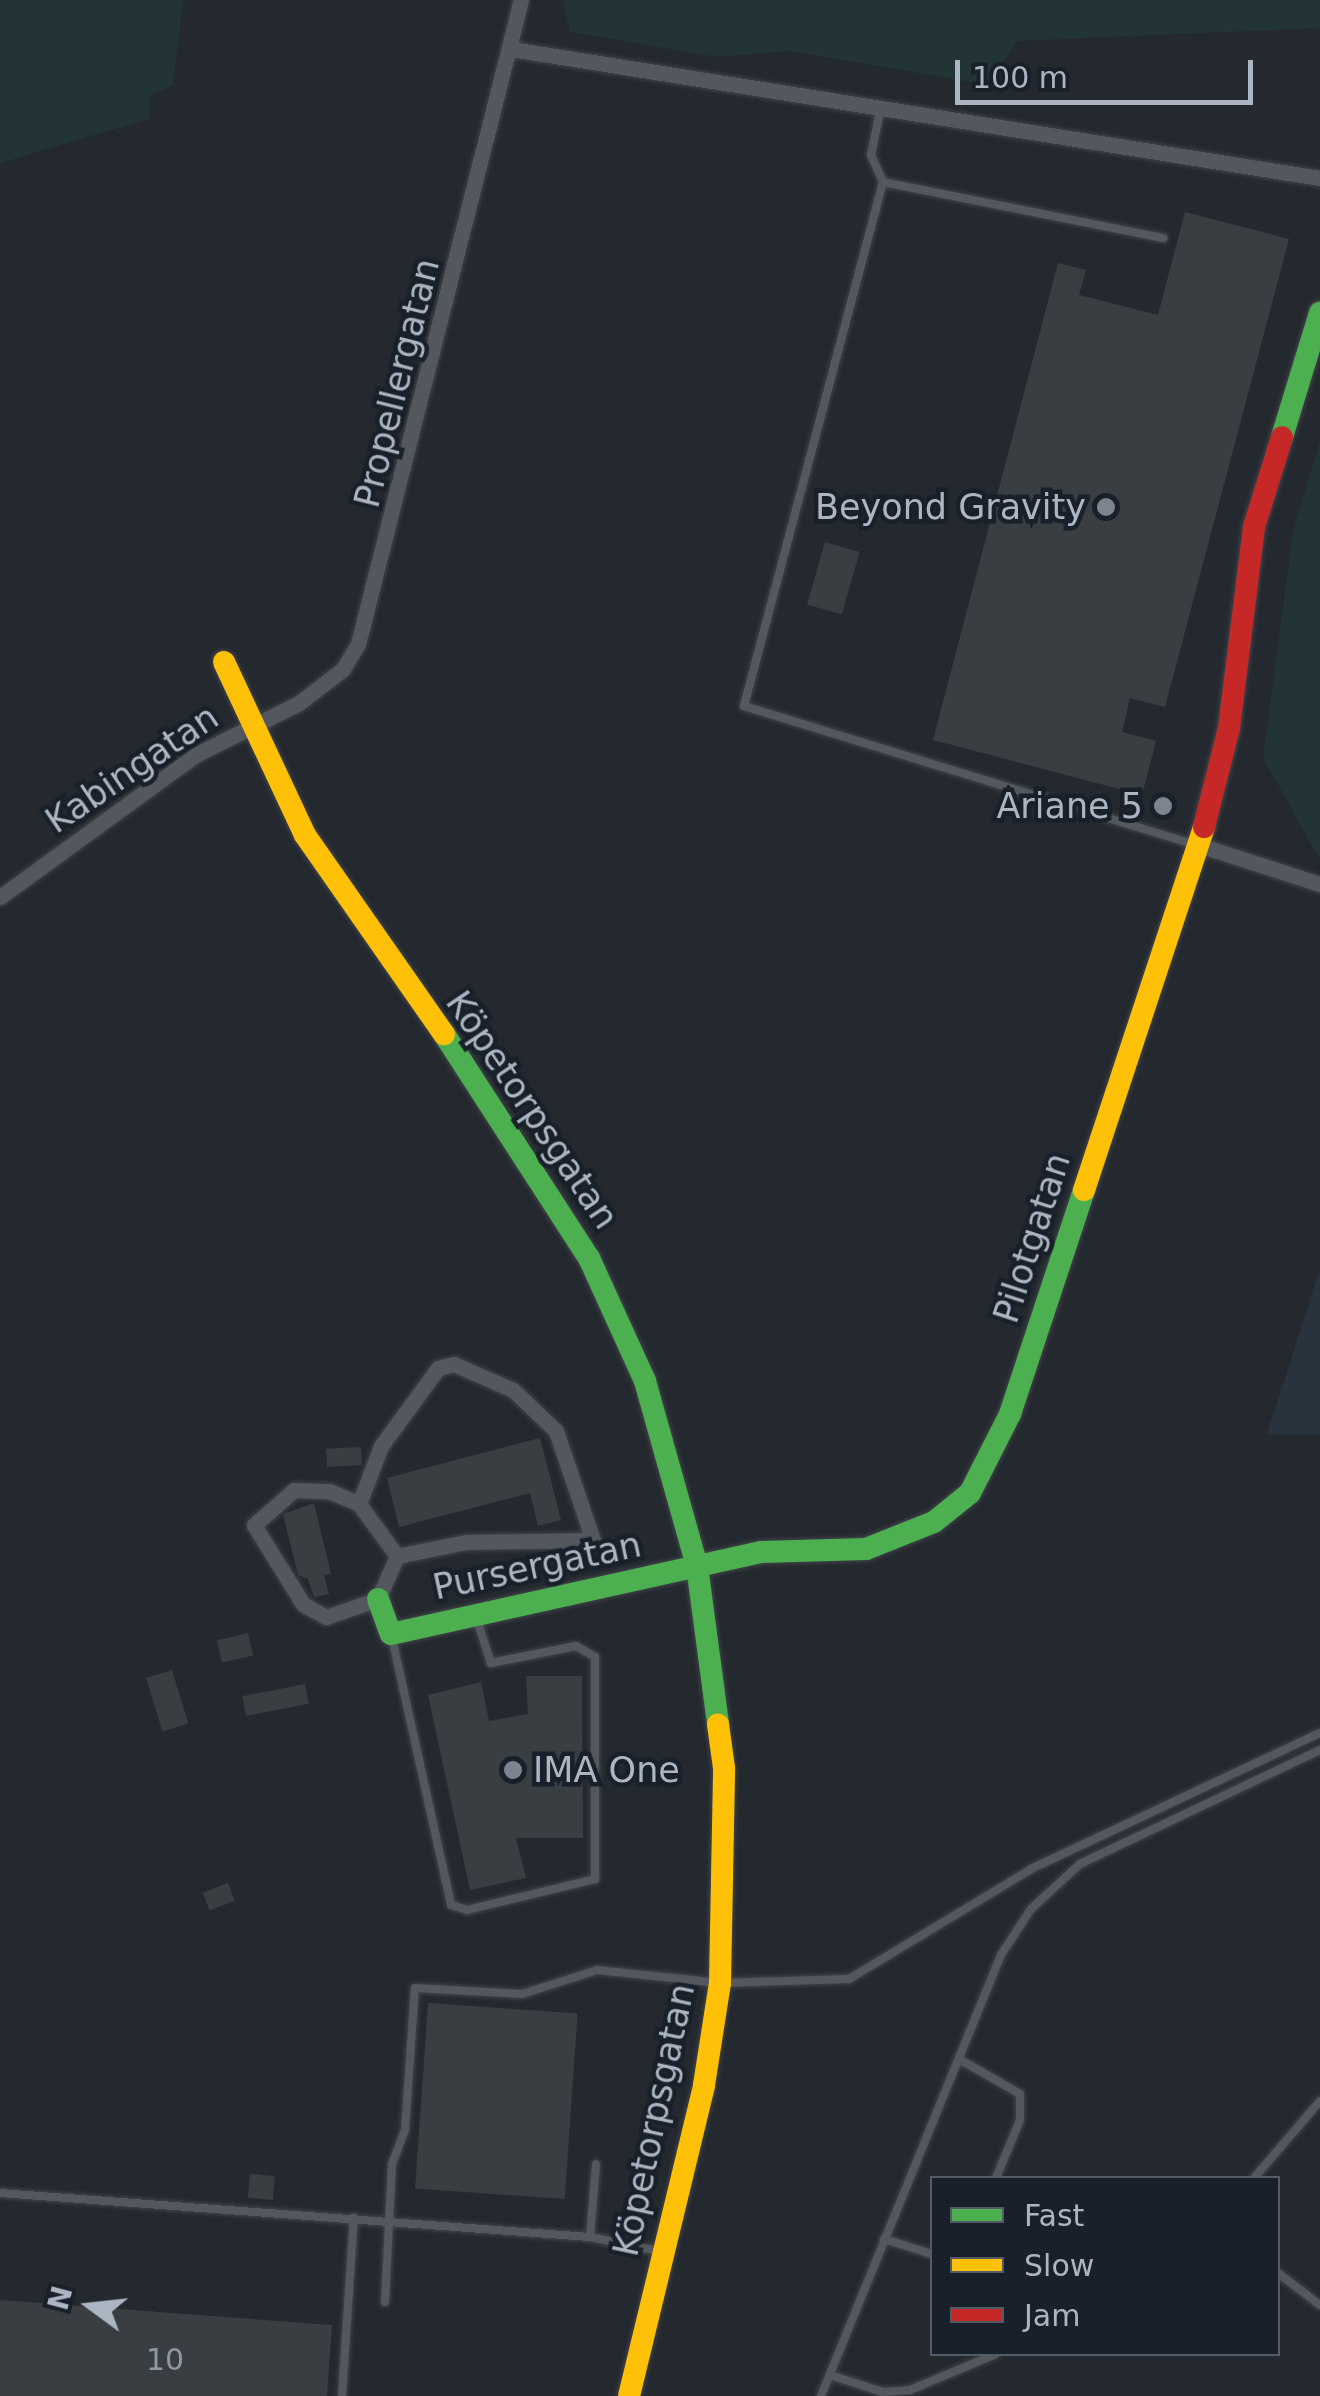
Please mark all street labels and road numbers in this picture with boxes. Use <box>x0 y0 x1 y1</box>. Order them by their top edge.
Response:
street label: Propellergatan <box>346 254 448 512</box>
street label: Kabingatan <box>38 696 226 842</box>
street label: Köpetorpsgatan <box>437 983 627 1237</box>
street label: Pilotgatan <box>985 1148 1079 1328</box>
street label: Pursergatan <box>429 1523 645 1609</box>
street label: Köpetorpsgatan <box>605 1980 703 2260</box>

